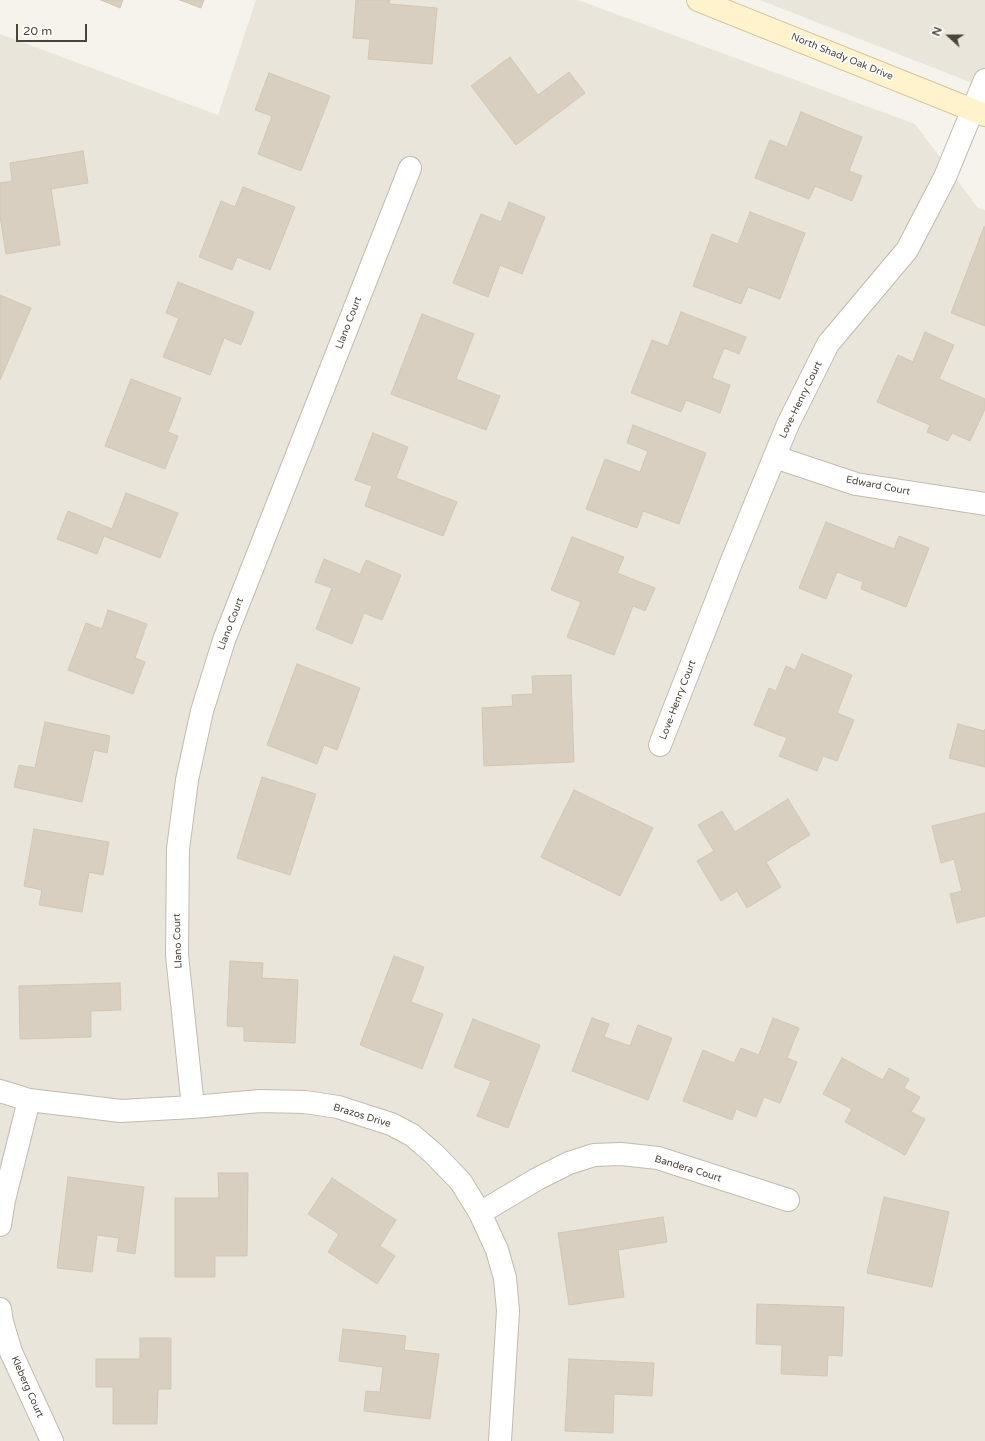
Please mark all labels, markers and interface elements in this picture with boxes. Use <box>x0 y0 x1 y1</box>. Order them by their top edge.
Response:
scale bar <box>18 16 89 42</box>
north arrow <box>929 16 969 56</box>
text: 20 m <box>23 24 52 38</box>
text: N <box>930 25 945 38</box>
street label: North Shady Oak Drive <box>789 31 895 83</box>
street label: Llano Court <box>333 295 365 351</box>
street label: Love-Henry Court <box>777 359 825 441</box>
street label: Edward Court <box>845 474 911 498</box>
street label: Llano Court <box>215 596 247 652</box>
street label: Love-Henry Court <box>657 658 699 742</box>
street label: Llano Court <box>171 913 185 969</box>
street label: Brazos Drive <box>332 1102 392 1130</box>
street label: Bandera Court <box>653 1153 723 1185</box>
street label: Kleberg Court <box>8 1354 46 1420</box>

